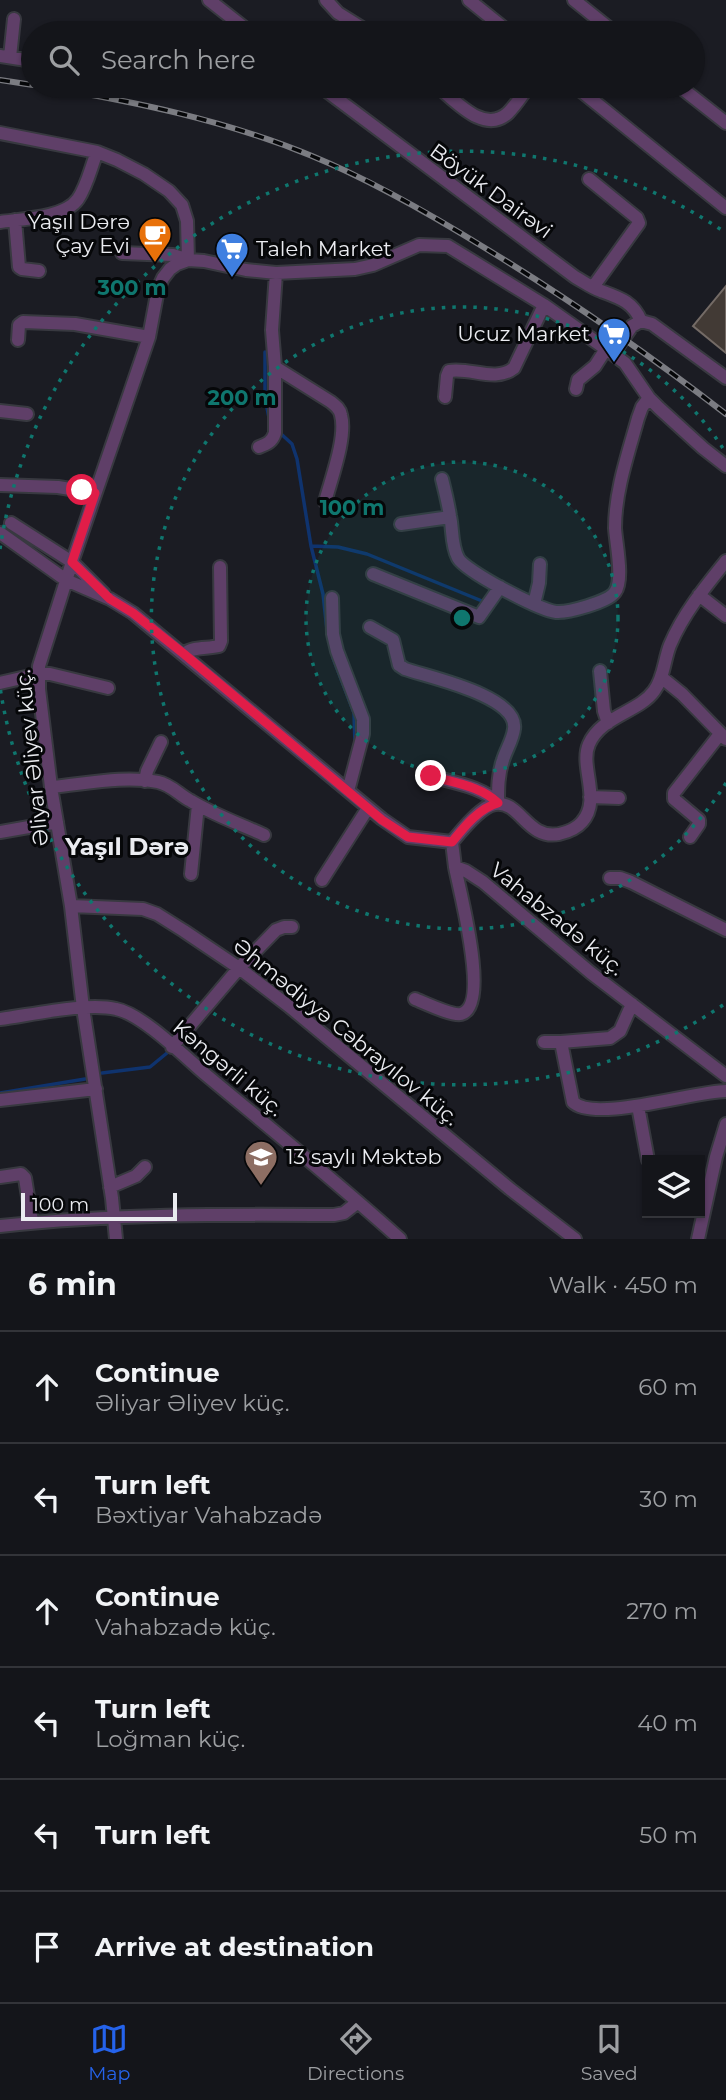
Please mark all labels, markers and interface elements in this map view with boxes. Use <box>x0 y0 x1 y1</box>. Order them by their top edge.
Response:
search box <box>21 21 705 98</box>
icon: search <box>45 41 83 79</box>
text: Search here <box>101 44 256 76</box>
street label: Böyük Dairəvi <box>425 138 557 243</box>
place label: Yaşıl Dərə Çay Evi <box>28 209 130 258</box>
cafe icon: Yaşıl Dərə Çay Evi <box>136 215 174 264</box>
supermarket icon: Taleh Market <box>213 230 251 279</box>
place label: Taleh Market <box>256 236 392 261</box>
text: 300 m <box>97 275 166 300</box>
supermarket icon: Ucuz Market <box>595 315 633 364</box>
place label: Ucuz Market <box>457 321 590 346</box>
text: 200 m <box>208 385 276 410</box>
route start <box>66 474 97 505</box>
text: 100 m <box>320 495 384 520</box>
centre of rings <box>450 606 474 630</box>
street label: Əliyar Əliyev küç. <box>10 668 53 848</box>
route end <box>415 760 446 791</box>
district label: Yaşıl Dərə <box>64 832 189 861</box>
street label: Vahabzadə küç. <box>485 857 629 980</box>
street label: Əhmədiyyə Cəbrayılov küç. <box>228 933 464 1130</box>
street label: Kəngərli küç. <box>168 1014 289 1121</box>
school or university icon: 13 saylı Məktəb <box>242 1138 280 1187</box>
place label: 13 saylı Məktəb <box>286 1144 442 1169</box>
map controls <box>642 1155 705 1218</box>
button: layers <box>642 1155 705 1218</box>
scale bar <box>21 1190 177 1222</box>
text: 100 m <box>32 1193 89 1216</box>
text: 6 min <box>28 1266 117 1303</box>
text: Walk · 450 m <box>549 1271 698 1299</box>
text: Continue <box>95 1357 220 1389</box>
icon: ahead <box>28 1368 66 1406</box>
text: 60 m <box>638 1373 698 1401</box>
text: Əliyar Əliyev küç. <box>95 1389 290 1417</box>
text: Turn left <box>95 1469 211 1501</box>
icon: left <box>28 1480 66 1518</box>
text: 30 m <box>639 1485 698 1513</box>
text: Bəxtiyar Vahabzadə <box>95 1501 322 1529</box>
text: Continue <box>95 1581 220 1613</box>
icon: ahead <box>28 1592 66 1630</box>
text: 270 m <box>626 1597 698 1625</box>
text: Vahabzadə küç. <box>95 1613 276 1641</box>
text: Turn left <box>95 1693 211 1725</box>
icon: left <box>28 1704 66 1742</box>
text: 40 m <box>637 1709 698 1737</box>
text: Loğman küç. <box>95 1725 245 1753</box>
icon: left <box>28 1816 66 1854</box>
text: Turn left <box>95 1819 211 1851</box>
text: 50 m <box>639 1821 698 1849</box>
icon: arrive <box>28 1928 66 1966</box>
text: Arrive at destination <box>95 1931 374 1963</box>
tab: Map <box>88 2020 130 2085</box>
tab: Directions <box>307 2020 404 2085</box>
tab: Saved <box>581 2020 638 2085</box>

